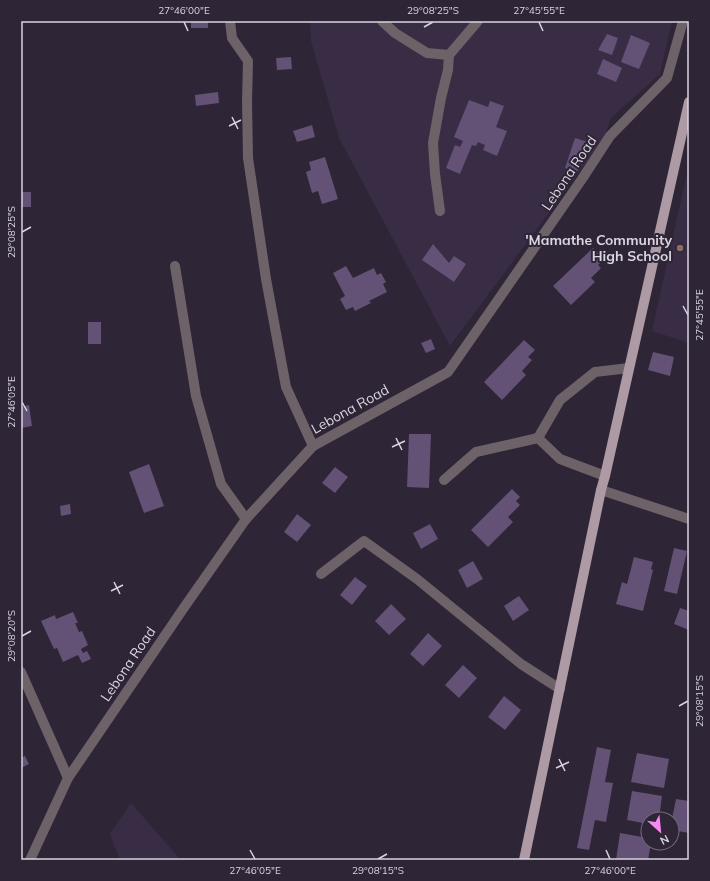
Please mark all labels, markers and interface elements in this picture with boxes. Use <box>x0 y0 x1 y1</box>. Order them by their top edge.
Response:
text: 27°46'00"E <box>158 4 210 17</box>
text: 29°08'25"S <box>407 4 459 17</box>
text: 27°45'55"E <box>513 4 565 17</box>
street label: Lebona Road <box>537 132 601 214</box>
text: 29°08'25"S <box>5 206 18 258</box>
place label: 'Mamathe Community High School <box>525 231 672 265</box>
marker: 'Mamathe Community High School <box>675 243 685 253</box>
text: 27°45'55"E <box>693 289 706 341</box>
text: 27°46'05"E <box>5 376 18 428</box>
street label: Lebona Road <box>308 380 392 438</box>
text: 29°08'20"S <box>5 610 18 662</box>
street label: Lebona Road <box>96 623 160 705</box>
text: 29°08'15"S <box>693 675 706 727</box>
north arrow <box>640 811 680 851</box>
text: N <box>658 832 671 848</box>
text: 27°46'05"E <box>229 864 281 877</box>
text: 29°08'15"S <box>352 864 404 877</box>
text: 27°46'00"E <box>584 864 636 877</box>

